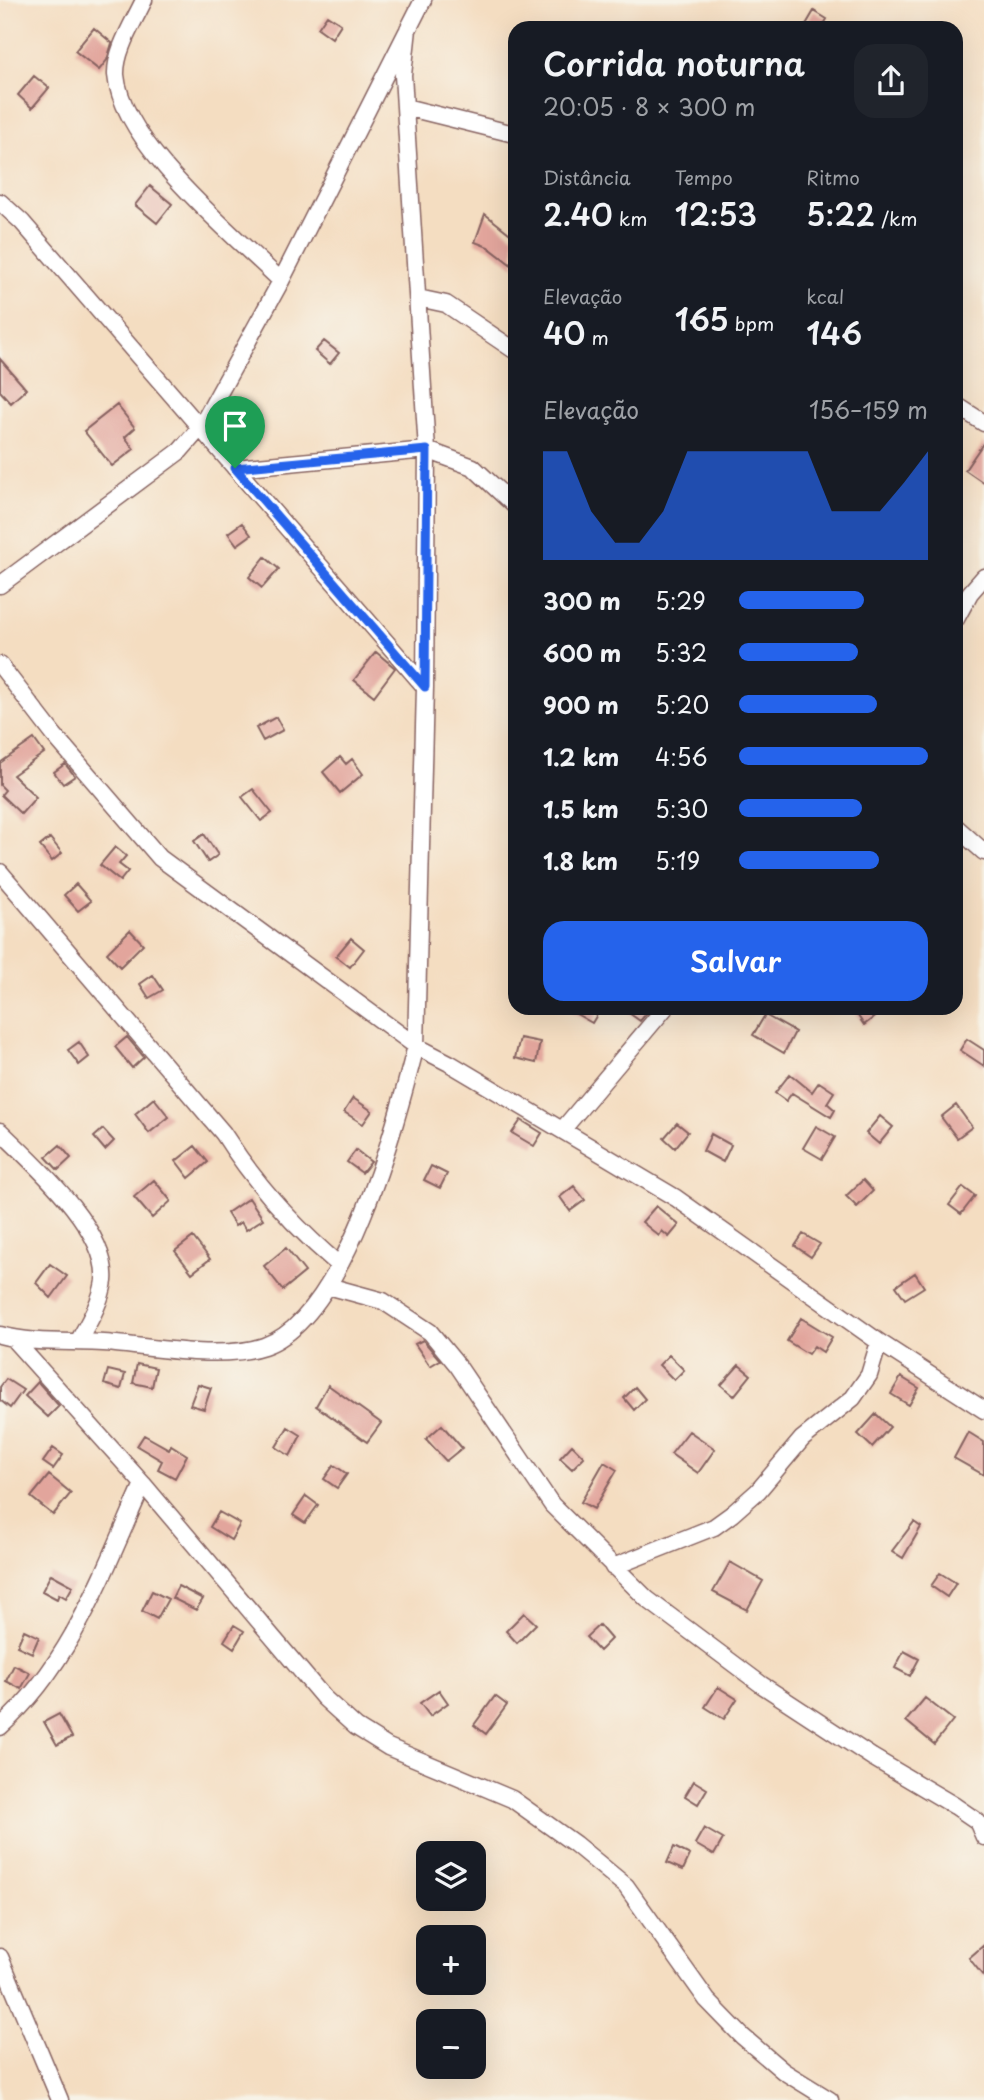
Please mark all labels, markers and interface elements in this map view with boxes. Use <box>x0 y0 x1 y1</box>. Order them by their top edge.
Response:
text: Corrida noturna <box>543 39 805 87</box>
button: share <box>854 44 928 118</box>
text: 20:05 · 8 × 300 m <box>543 89 755 124</box>
text: Distância <box>543 163 631 191</box>
text: Tempo <box>675 163 733 191</box>
text: Ritmo <box>806 163 860 191</box>
text: 2.40 <box>543 191 613 236</box>
text: 12:53 <box>675 191 757 236</box>
text: 5:22 <box>806 191 875 236</box>
text: km <box>613 204 647 232</box>
text: /km <box>875 204 918 232</box>
text: Elevação <box>543 282 622 310</box>
text: kcal <box>806 282 844 310</box>
text: 165 <box>675 296 729 341</box>
text: bpm <box>729 309 774 337</box>
text: 40 <box>543 310 585 355</box>
text: 146 <box>806 310 862 355</box>
text: m <box>585 323 609 351</box>
text: Elevação <box>543 392 639 427</box>
text: 156–159 m <box>809 392 928 427</box>
pin <box>205 396 265 468</box>
icon: arrive <box>216 407 254 445</box>
text: 300 m <box>543 583 621 618</box>
text: 5:29 <box>655 583 706 618</box>
text: 600 m <box>543 635 621 670</box>
text: 5:32 <box>655 635 707 670</box>
text: 900 m <box>543 687 619 722</box>
text: 5:20 <box>655 687 709 722</box>
text: 1.2 km <box>543 739 619 774</box>
text: 4:56 <box>655 739 708 774</box>
text: 1.5 km <box>543 791 619 826</box>
text: 5:30 <box>655 791 708 826</box>
text: 1.8 km <box>543 843 618 878</box>
text: 5:19 <box>655 843 700 878</box>
button: Salvar <box>543 921 928 1001</box>
map controls <box>416 1841 486 2079</box>
button: layers <box>416 1841 486 1911</box>
button: + <box>416 1925 486 1995</box>
button: − <box>416 2009 486 2079</box>

